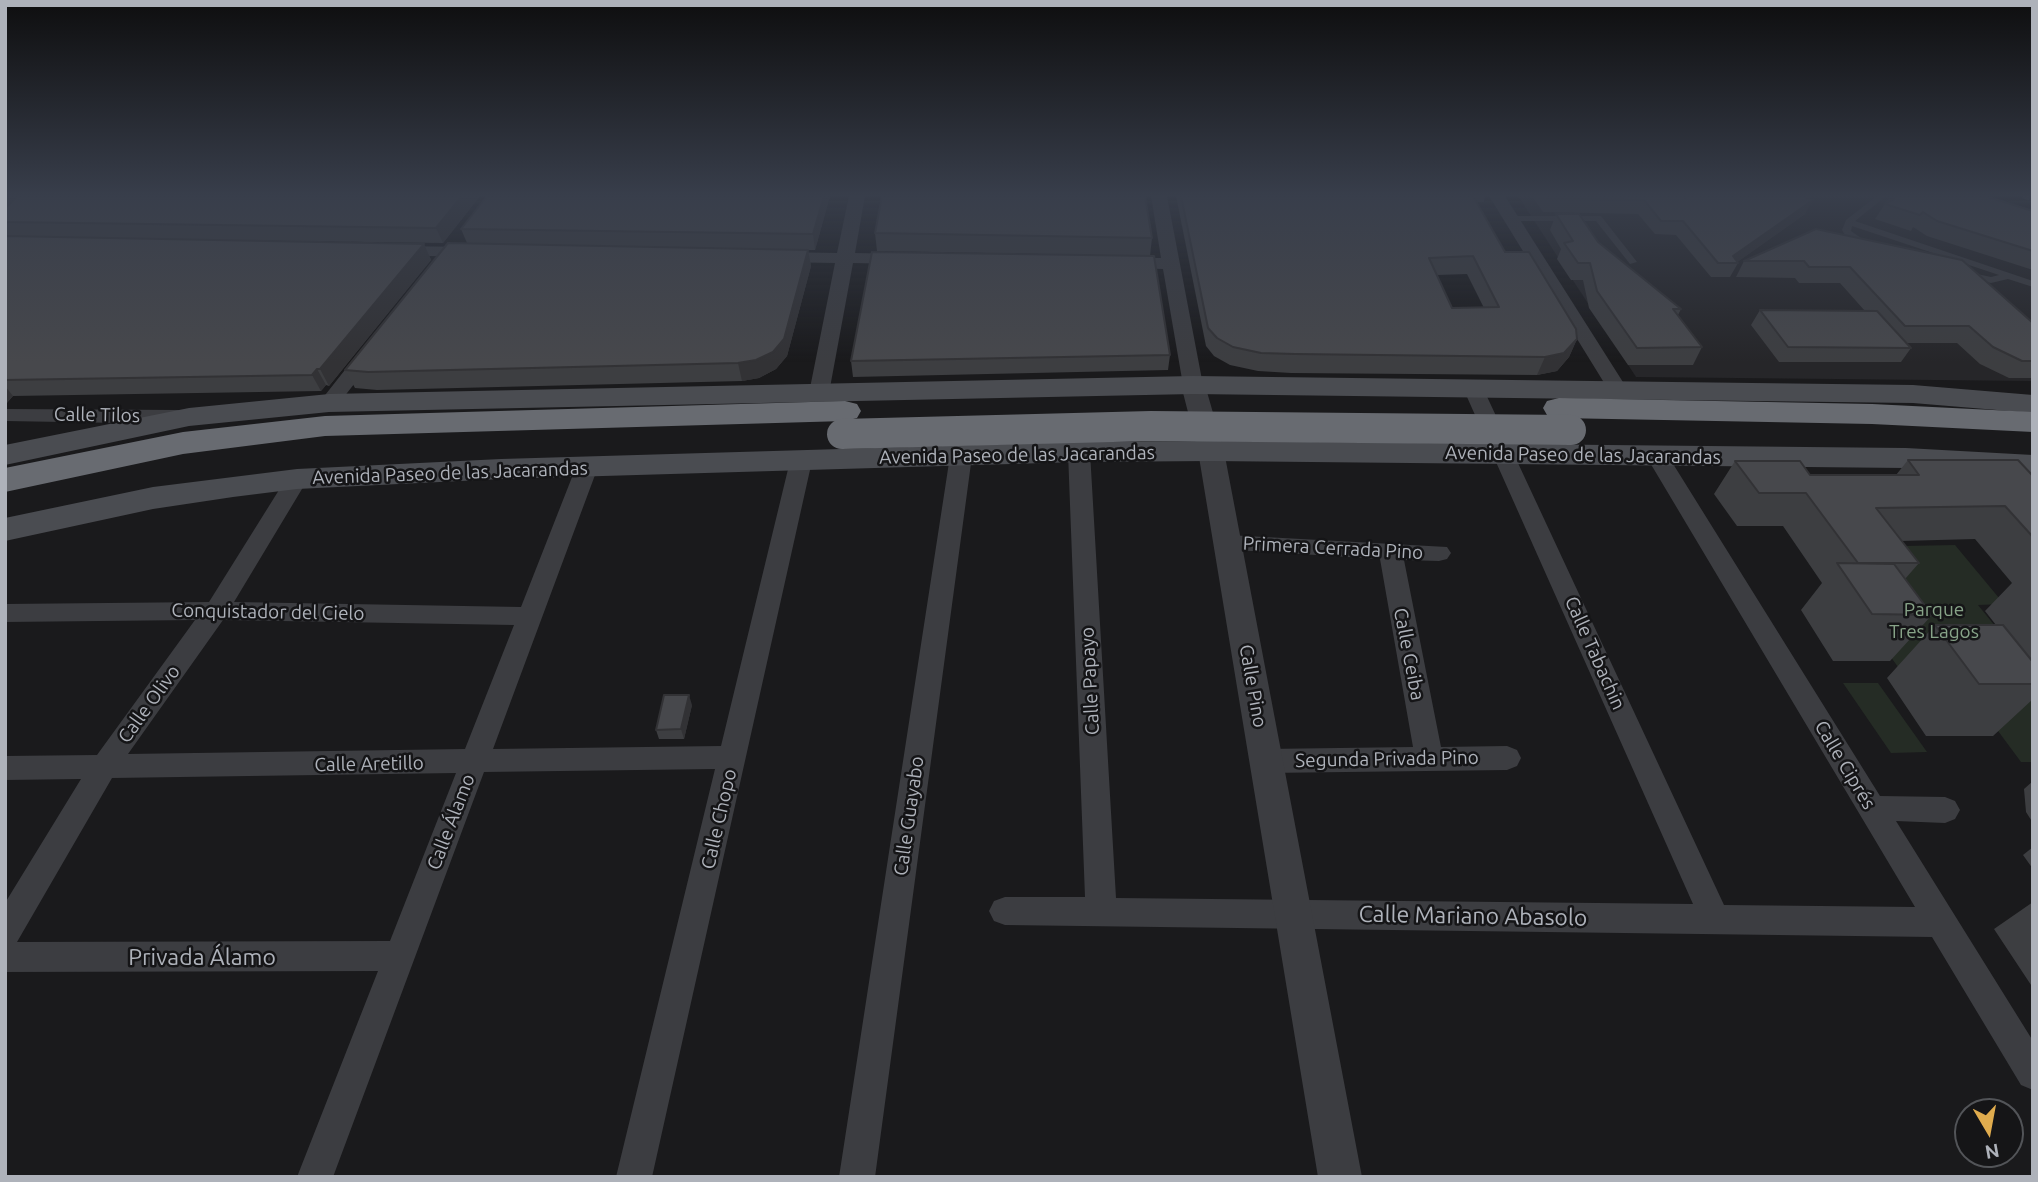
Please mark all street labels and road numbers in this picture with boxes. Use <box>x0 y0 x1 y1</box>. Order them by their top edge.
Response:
street label: Calle Tilos <box>54 403 140 427</box>
street label: Avenida Paseo de las Jacarandas <box>879 441 1155 469</box>
street label: Avenida Paseo de las Jacarandas <box>1445 441 1721 469</box>
street label: Avenida Paseo de las Jacarandas <box>312 457 588 489</box>
street label: Primera Cerrada Pino <box>1242 532 1424 564</box>
street label: Calle Tabachin <box>1560 593 1630 713</box>
street label: Conquistador del Cielo <box>171 599 365 625</box>
street label: Calle Ceiba <box>1389 606 1429 702</box>
street label: Calle Papayo <box>1076 626 1104 736</box>
street label: Calle Pino <box>1234 643 1272 729</box>
street label: Calle Olivo <box>113 661 185 747</box>
street label: Calle Ciprés <box>1810 716 1880 814</box>
street label: Segunda Privada Pino <box>1295 746 1479 772</box>
street label: Calle Aretillo <box>314 752 424 776</box>
street label: Calle Guayabo <box>889 755 929 877</box>
street label: Calle Chopo <box>696 767 742 871</box>
street label: Calle Álamo <box>422 771 480 873</box>
street label: Calle Mariano Abasolo <box>1358 900 1588 932</box>
street label: Privada Álamo <box>128 943 276 971</box>

